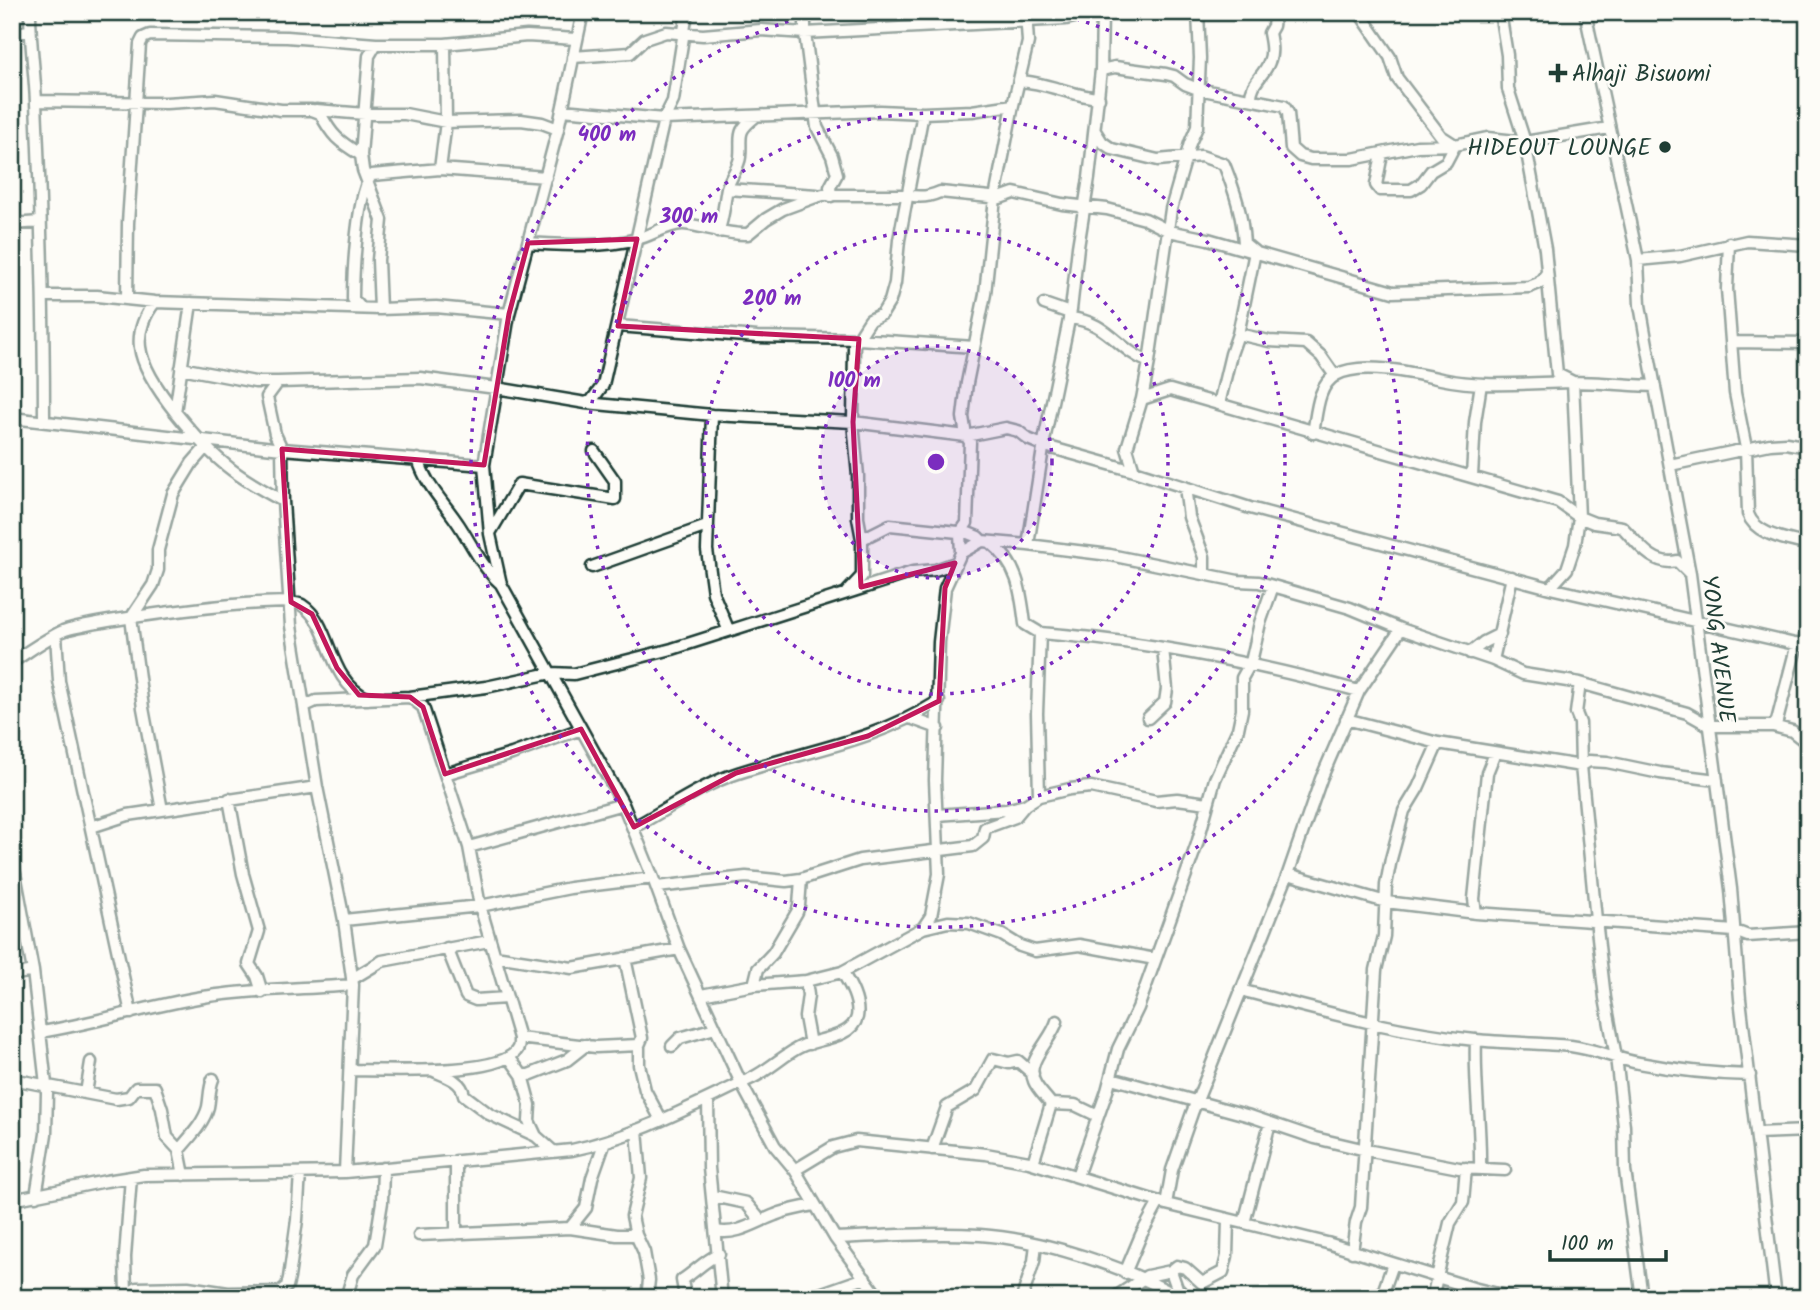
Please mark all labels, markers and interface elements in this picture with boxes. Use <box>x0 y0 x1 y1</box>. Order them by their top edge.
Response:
place label: Alhaji Bisuomi <box>1572 57 1712 93</box>
marker: Alhaji Bisuomi <box>1550 65 1566 81</box>
text: 400 m <box>578 119 636 152</box>
place label: HIDEOUT LOUNGE <box>1467 131 1652 167</box>
marker: HIDEOUT LOUNGE <box>1657 139 1673 155</box>
text: 300 m <box>659 201 718 234</box>
text: 200 m <box>742 283 802 316</box>
text: 100 m <box>827 365 881 398</box>
centre of rings <box>924 450 948 474</box>
street label: YONG AVENUE <box>1690 573 1744 726</box>
scale bar <box>1550 1219 1666 1263</box>
text: 100 m <box>1561 1228 1614 1261</box>

